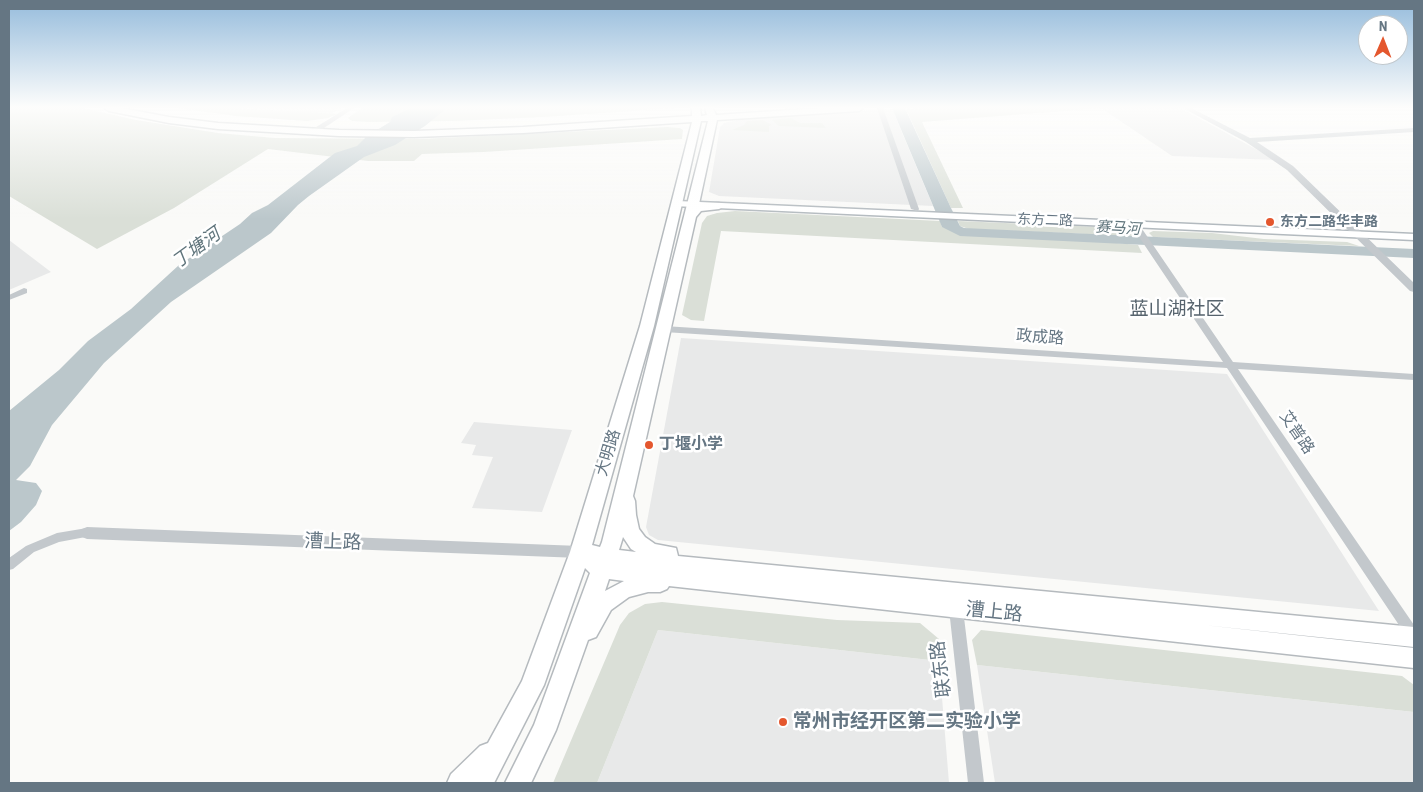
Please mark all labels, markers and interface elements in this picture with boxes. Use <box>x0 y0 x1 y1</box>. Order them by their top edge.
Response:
north arrow <box>1358 15 1408 65</box>
text: N <box>1379 18 1388 34</box>
street label: 东方二路 <box>1017 212 1073 230</box>
place label: 东方二路华丰路 <box>1280 214 1378 230</box>
marker: 东方二路华丰路 <box>1264 216 1276 228</box>
water label: 赛马河 <box>1095 219 1141 239</box>
water label: 丁塘河 <box>169 224 225 274</box>
district label: 蓝山湖社区 <box>1130 299 1224 321</box>
street label: 政成路 <box>1015 327 1065 349</box>
street label: 艾普路 <box>1275 408 1317 458</box>
street label: 大明路 <box>593 427 625 479</box>
place label: 丁堰小学 <box>659 435 723 455</box>
marker: 丁堰小学 <box>643 439 655 451</box>
street label: 漕上路 <box>304 531 362 555</box>
street label: 漕上路 <box>964 599 1024 627</box>
street label: 联东路 <box>927 639 957 699</box>
place label: 常州市经开区第二实验小学 <box>793 711 1021 733</box>
marker: 常州市经开区第二实验小学 <box>777 716 789 728</box>

